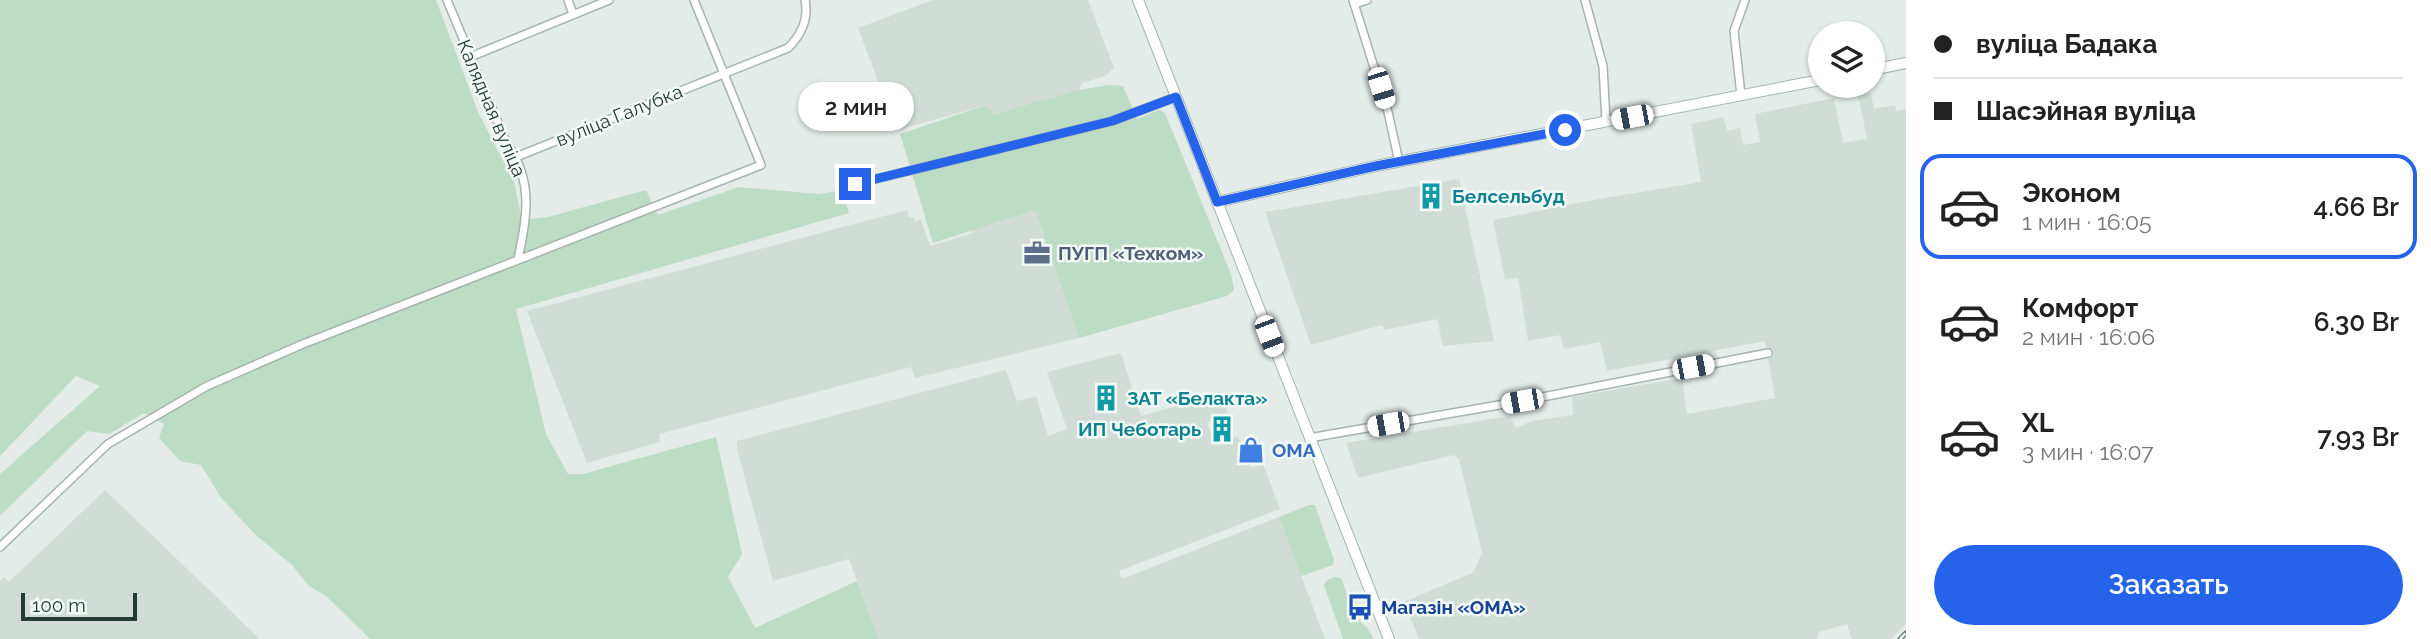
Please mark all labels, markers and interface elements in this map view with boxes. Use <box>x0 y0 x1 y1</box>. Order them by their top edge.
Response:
map controls <box>1808 21 1885 98</box>
button: layers <box>1808 21 1885 98</box>
text: вуліца Бадака <box>1976 29 2157 59</box>
street label: Калядная вуліца <box>453 36 531 180</box>
car <box>1365 65 1398 111</box>
street label: вуліца Галубка <box>552 80 686 150</box>
callout: 2 мин <box>797 82 913 132</box>
text: 2 мин <box>825 93 887 120</box>
text: Шасэйная вуліца <box>1976 96 2196 126</box>
car <box>1610 103 1655 131</box>
route start <box>1549 114 1581 146</box>
route end <box>839 168 871 200</box>
icon: car <box>1938 175 2001 238</box>
text: Эконом <box>2022 178 2121 208</box>
building icon: Белсельбуд <box>1416 181 1446 211</box>
place label: Белсельбуд <box>1452 185 1565 207</box>
text: 4.66 Br <box>2314 192 2399 222</box>
text: 1 мин · 16:05 <box>2022 208 2152 235</box>
office icon: ПУГП «Техком» <box>1022 238 1052 268</box>
place label: ПУГП «Техком» <box>1058 242 1203 264</box>
icon: car <box>1938 290 2001 353</box>
text: Комфорт <box>2022 293 2138 323</box>
text: 6.30 Br <box>2314 307 2399 337</box>
car <box>1252 313 1287 359</box>
text: 2 мин · 16:06 <box>2022 323 2155 350</box>
car <box>1671 353 1716 381</box>
building icon: ЗАТ «Белакта» <box>1091 383 1121 413</box>
place label: ЗАТ «Белакта» <box>1127 387 1268 409</box>
car <box>1500 387 1545 415</box>
icon: car <box>1938 405 2001 468</box>
text: XL <box>2022 408 2054 438</box>
car <box>1366 410 1411 438</box>
building icon: ИП Чеботарь <box>1207 414 1237 444</box>
place label: ИП Чеботарь <box>1078 418 1201 440</box>
text: 7.93 Br <box>2317 422 2399 452</box>
shop icon: ОМА <box>1236 435 1266 465</box>
text: 3 мин · 16:07 <box>2022 438 2154 465</box>
place label: ОМА <box>1272 439 1316 461</box>
button: Заказать <box>1934 545 2403 625</box>
scale bar <box>21 590 136 622</box>
bus stop icon: Магазін «ОМА» <box>1345 592 1375 622</box>
text: 100 m <box>32 594 86 616</box>
place label: Магазін «ОМА» <box>1381 596 1526 618</box>

